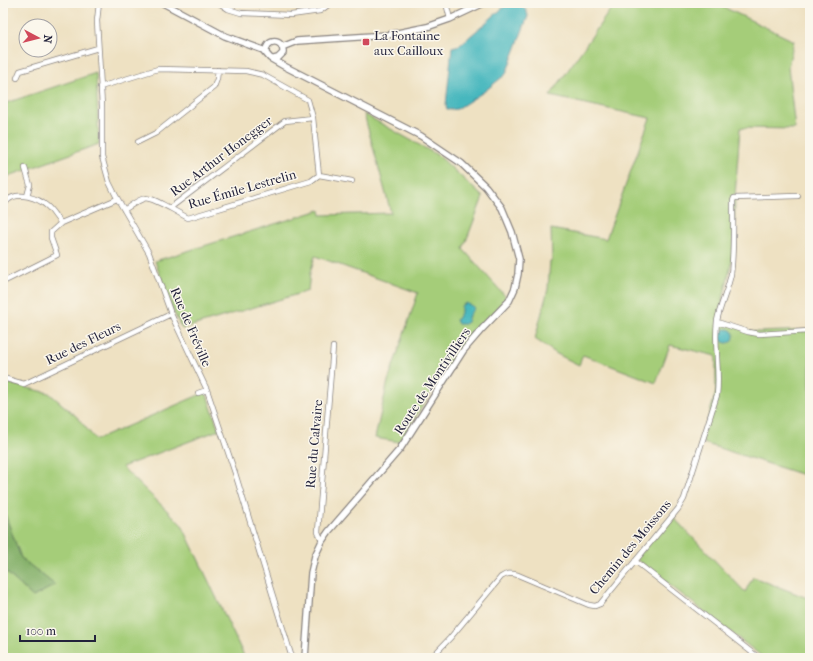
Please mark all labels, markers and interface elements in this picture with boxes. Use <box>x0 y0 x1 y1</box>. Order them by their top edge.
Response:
north arrow <box>18 18 58 58</box>
place label: La Fontaine aux Cailloux <box>374 28 443 58</box>
text: N <box>40 34 54 45</box>
marker: La Fontaine aux Cailloux <box>361 37 371 47</box>
street label: Rue Arthur Honegger <box>167 113 275 199</box>
street label: Rue Émile Lestrelin <box>186 166 298 212</box>
street label: Rue de Fréville <box>168 285 215 369</box>
street label: Rue des Fleurs <box>43 318 123 368</box>
street label: Route de Montivilliers <box>391 325 473 437</box>
street label: Rue du Calvaire <box>303 398 325 489</box>
street label: Chemin des Moissons <box>586 496 674 597</box>
scale bar <box>20 617 95 643</box>
text: 100 m <box>26 624 56 638</box>

